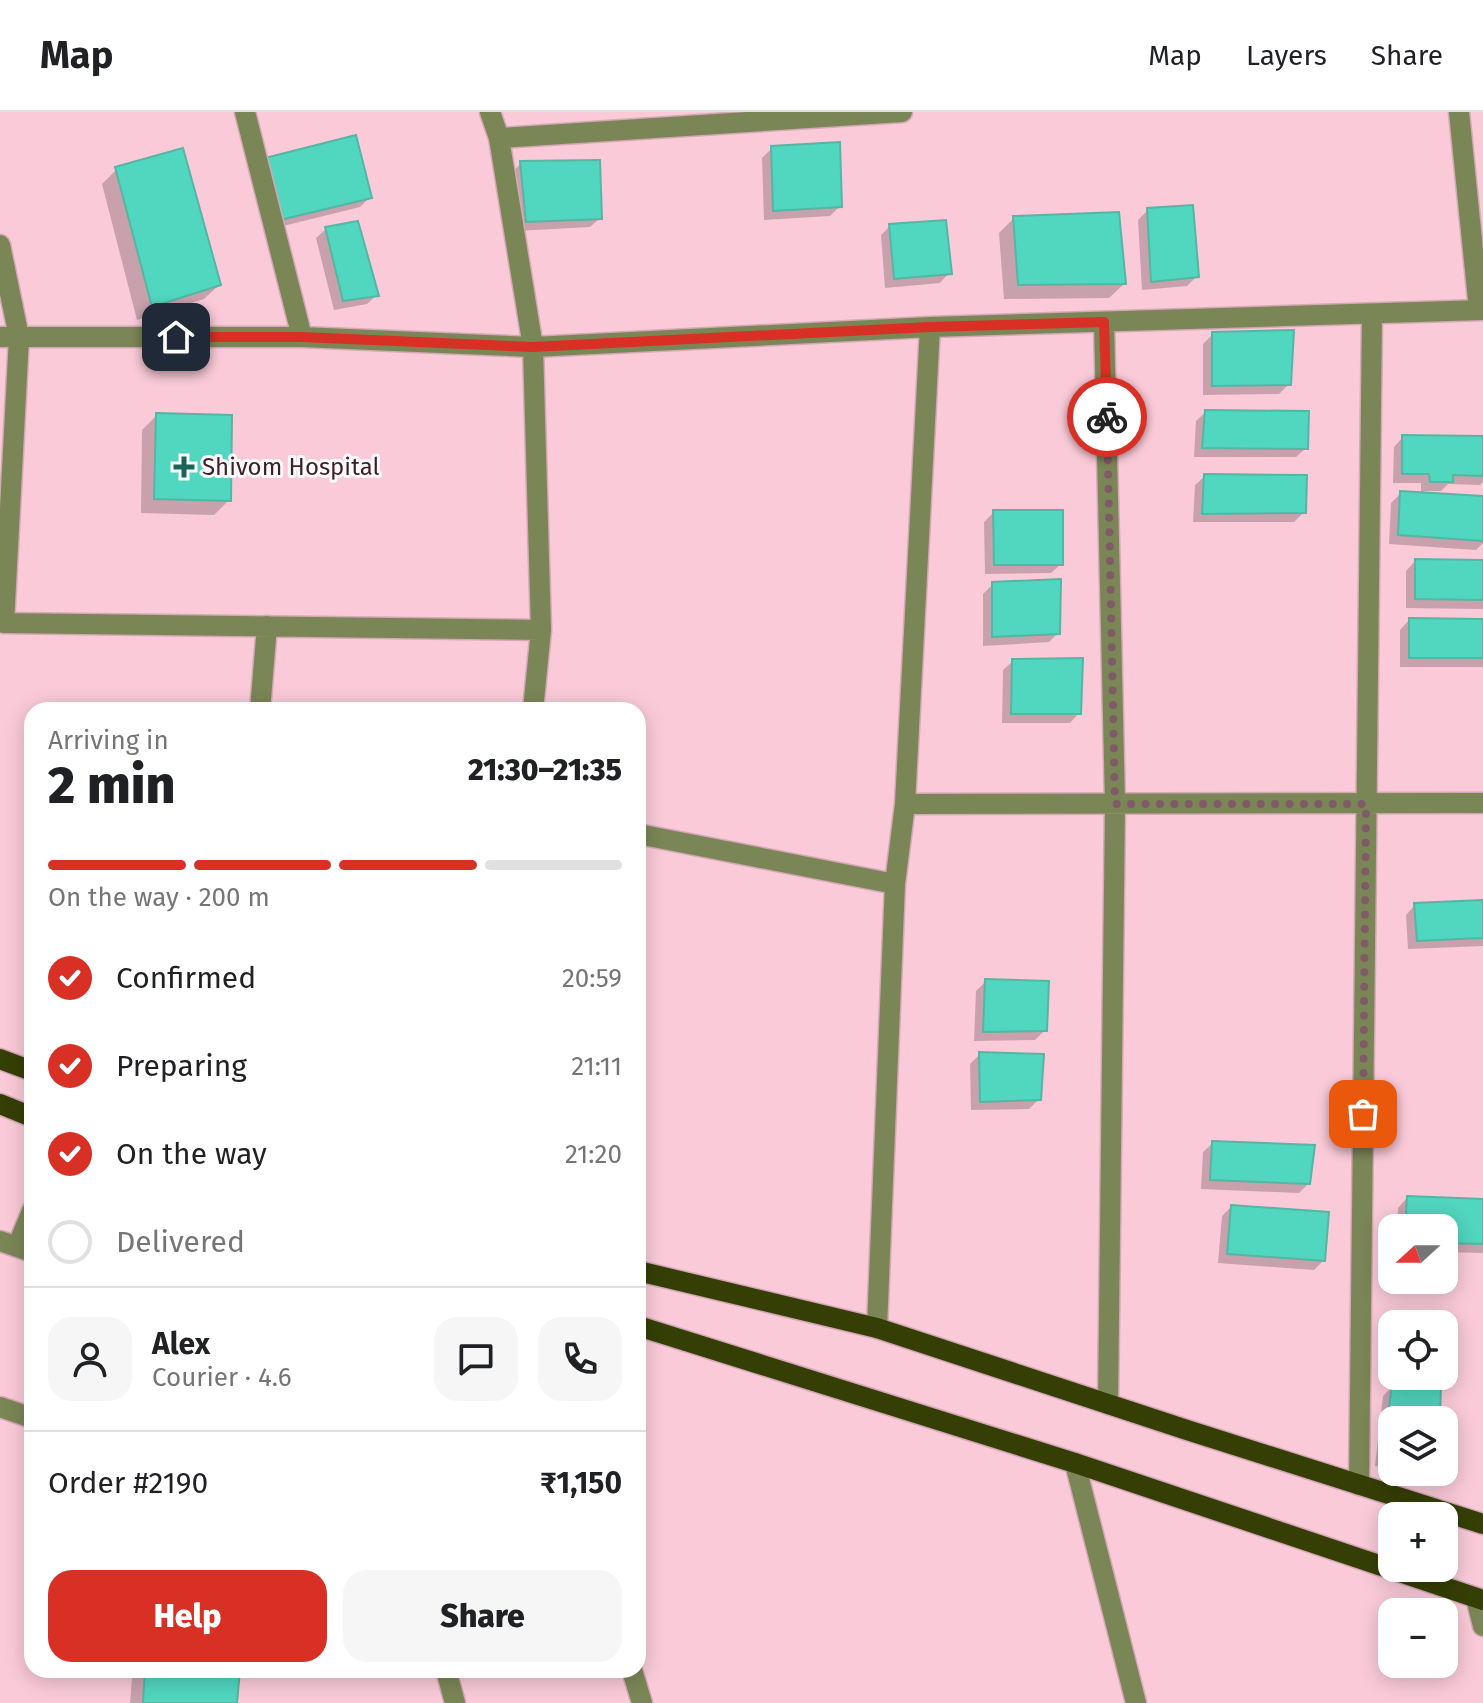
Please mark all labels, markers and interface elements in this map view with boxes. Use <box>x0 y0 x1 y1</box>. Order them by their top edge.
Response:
text: Map <box>40 32 113 78</box>
text: Map <box>1148 39 1202 72</box>
text: Layers <box>1246 39 1327 72</box>
text: Share <box>1371 39 1443 72</box>
pin <box>142 303 210 371</box>
icon: home <box>154 315 198 359</box>
courier <box>1067 377 1147 457</box>
icon: bike <box>1085 395 1129 439</box>
place label: Shivom Hospital <box>202 453 379 481</box>
marker: Shivom Hospital <box>173 456 195 478</box>
text: Arriving in <box>48 725 169 756</box>
text: 21:30–21:35 <box>468 752 622 788</box>
text: 2 min <box>48 754 175 817</box>
text: On the way · 200 m <box>48 882 270 913</box>
icon: check <box>48 956 92 1000</box>
text: Confirmed <box>116 960 256 996</box>
text: 20:59 <box>562 963 622 994</box>
icon: check <box>48 1044 92 1088</box>
text: Preparing <box>116 1048 247 1084</box>
text: 21:11 <box>571 1051 622 1082</box>
pin <box>1329 1080 1397 1148</box>
icon: bag <box>1341 1092 1385 1136</box>
icon: check <box>48 1132 92 1176</box>
text: On the way <box>116 1136 267 1172</box>
text: 21:20 <box>565 1139 622 1170</box>
north arrow <box>1378 1214 1458 1294</box>
map controls <box>1378 1214 1458 1678</box>
text: Delivered <box>116 1224 245 1260</box>
button: locate <box>1378 1310 1458 1390</box>
button: person <box>48 1317 132 1401</box>
button: chat <box>434 1317 518 1401</box>
button: phone <box>538 1317 622 1401</box>
text: Alex <box>152 1326 210 1362</box>
text: Courier · 4.6 <box>152 1362 292 1393</box>
button: layers <box>1378 1406 1458 1486</box>
text: Order #2190 <box>48 1465 208 1501</box>
text: ₹1,150 <box>540 1465 622 1501</box>
button: + <box>1378 1502 1458 1582</box>
button: Help <box>48 1570 327 1662</box>
button: Share <box>343 1570 622 1662</box>
button: − <box>1378 1598 1458 1678</box>

